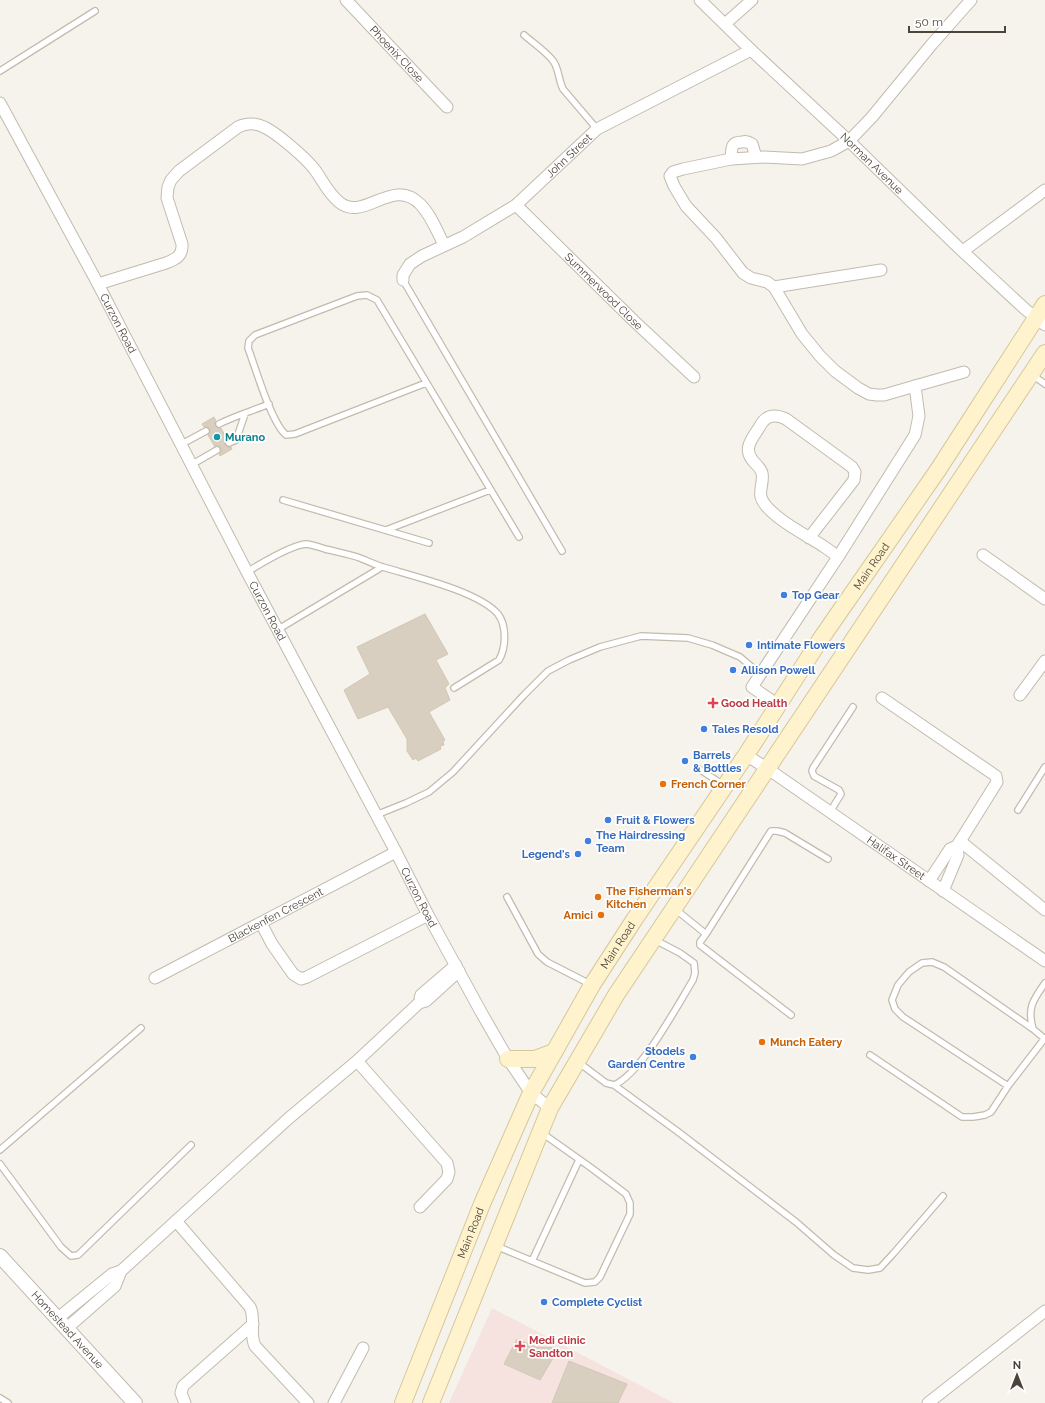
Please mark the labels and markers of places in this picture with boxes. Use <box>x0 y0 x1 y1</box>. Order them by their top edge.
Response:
place label: Murano <box>225 431 265 444</box>
marker: Murano <box>212 432 222 442</box>
place label: Top Gear <box>792 589 840 602</box>
marker: Top Gear <box>779 590 789 600</box>
place label: Intimate Flowers <box>757 639 846 652</box>
marker: Intimate Flowers <box>744 640 754 650</box>
place label: Allison Powell <box>741 664 816 677</box>
marker: Allison Powell <box>728 665 738 675</box>
place label: Good Health <box>721 697 788 710</box>
marker: Good Health <box>708 698 718 708</box>
place label: Tales Resold <box>712 723 779 736</box>
marker: Tales Resold <box>699 724 709 734</box>
place label: Barrels & Bottles <box>693 749 742 775</box>
marker: Barrels & Bottles <box>680 756 690 766</box>
place label: French Corner <box>671 778 747 791</box>
marker: French Corner <box>658 779 668 789</box>
place label: Fruit & Flowers <box>616 814 695 827</box>
marker: Fruit & Flowers <box>603 815 613 825</box>
place label: The Hairdressing Team <box>596 829 685 855</box>
marker: The Hairdressing Team <box>583 836 593 846</box>
place label: Legend's <box>522 848 571 861</box>
marker: Legend's <box>573 849 583 859</box>
place label: The Fisherman's Kitchen <box>606 885 692 911</box>
marker: The Fisherman's Kitchen <box>593 892 603 902</box>
place label: Amici <box>564 909 593 922</box>
marker: Amici <box>596 910 606 920</box>
place label: Munch Eatery <box>770 1036 842 1049</box>
marker: Munch Eatery <box>757 1037 767 1047</box>
place label: Stodels Garden Centre <box>608 1045 686 1071</box>
marker: Stodels Garden Centre <box>688 1052 698 1062</box>
place label: Complete Cyclist <box>552 1296 643 1309</box>
marker: Complete Cyclist <box>539 1297 549 1307</box>
place label: Medi clinic Sandton <box>529 1334 586 1360</box>
marker: Medi clinic Sandton <box>514 1340 526 1352</box>

